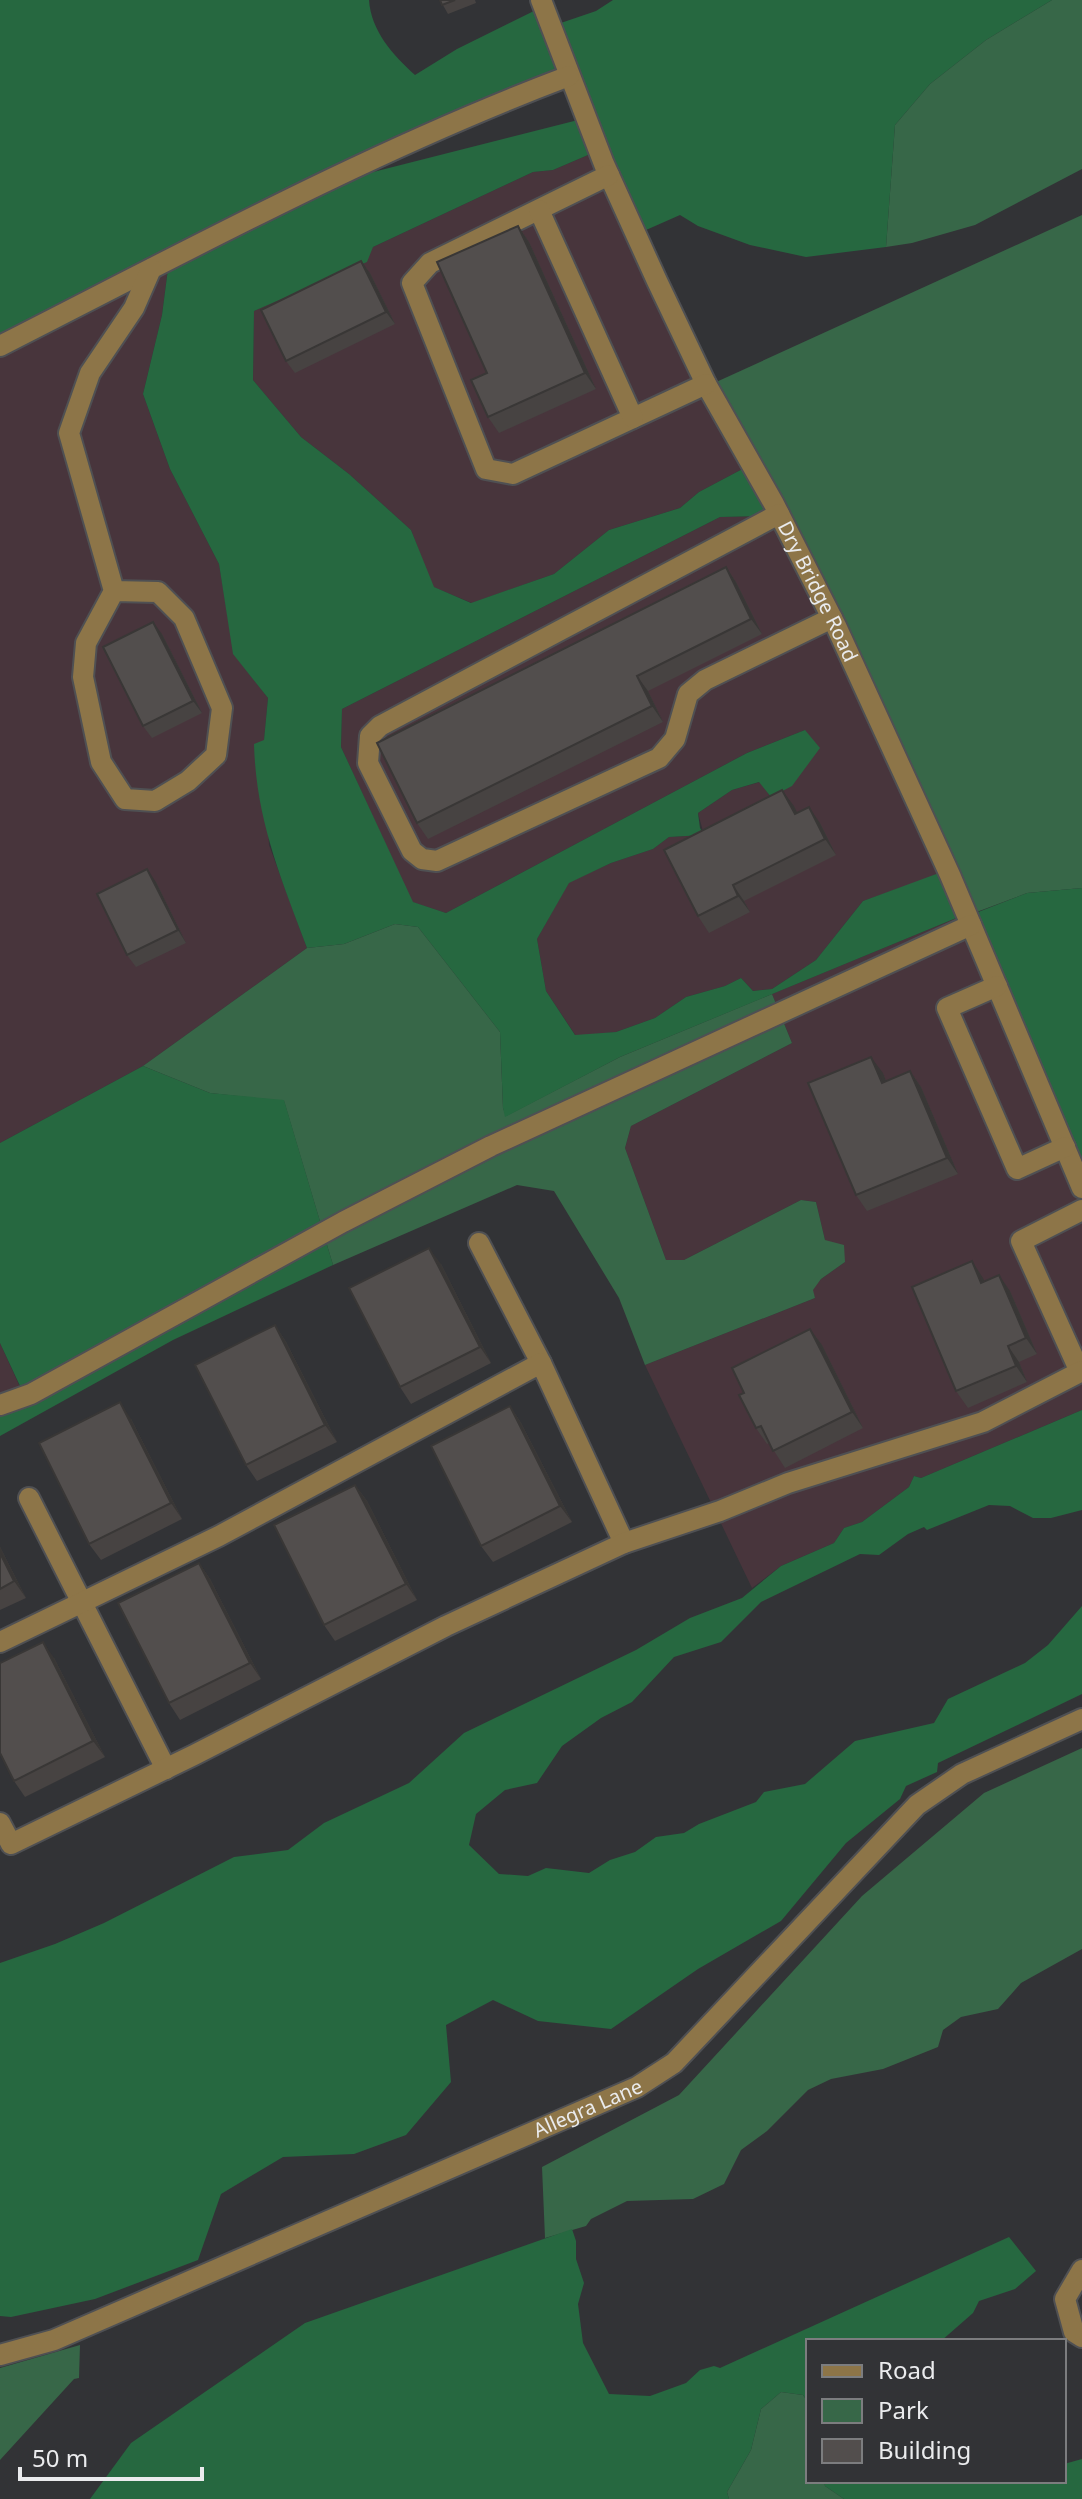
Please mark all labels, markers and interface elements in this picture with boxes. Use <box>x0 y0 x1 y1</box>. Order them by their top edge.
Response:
street label: Dry Bridge Road <box>772 516 865 666</box>
street label: Allegra Lane <box>529 2072 646 2143</box>
legend <box>806 2339 1066 2483</box>
text: Road <box>878 2353 936 2386</box>
text: Park <box>878 2393 929 2426</box>
scale bar <box>20 2431 202 2481</box>
text: Building <box>878 2433 971 2466</box>
text: 50 m <box>32 2441 88 2474</box>

